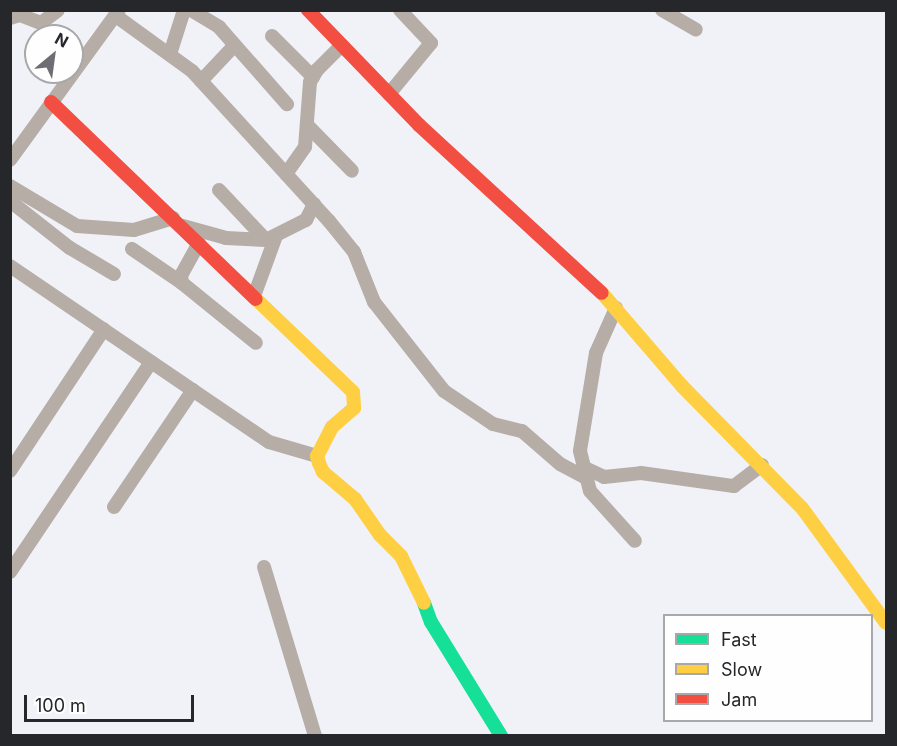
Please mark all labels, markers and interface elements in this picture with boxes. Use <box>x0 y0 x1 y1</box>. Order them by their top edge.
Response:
north arrow <box>24 24 84 84</box>
text: N <box>52 28 72 52</box>
legend <box>663 614 873 722</box>
text: Fast <box>721 629 757 650</box>
text: Slow <box>721 659 762 680</box>
scale bar <box>27 683 196 721</box>
text: Jam <box>721 689 757 710</box>
text: 100 m <box>35 695 86 716</box>

